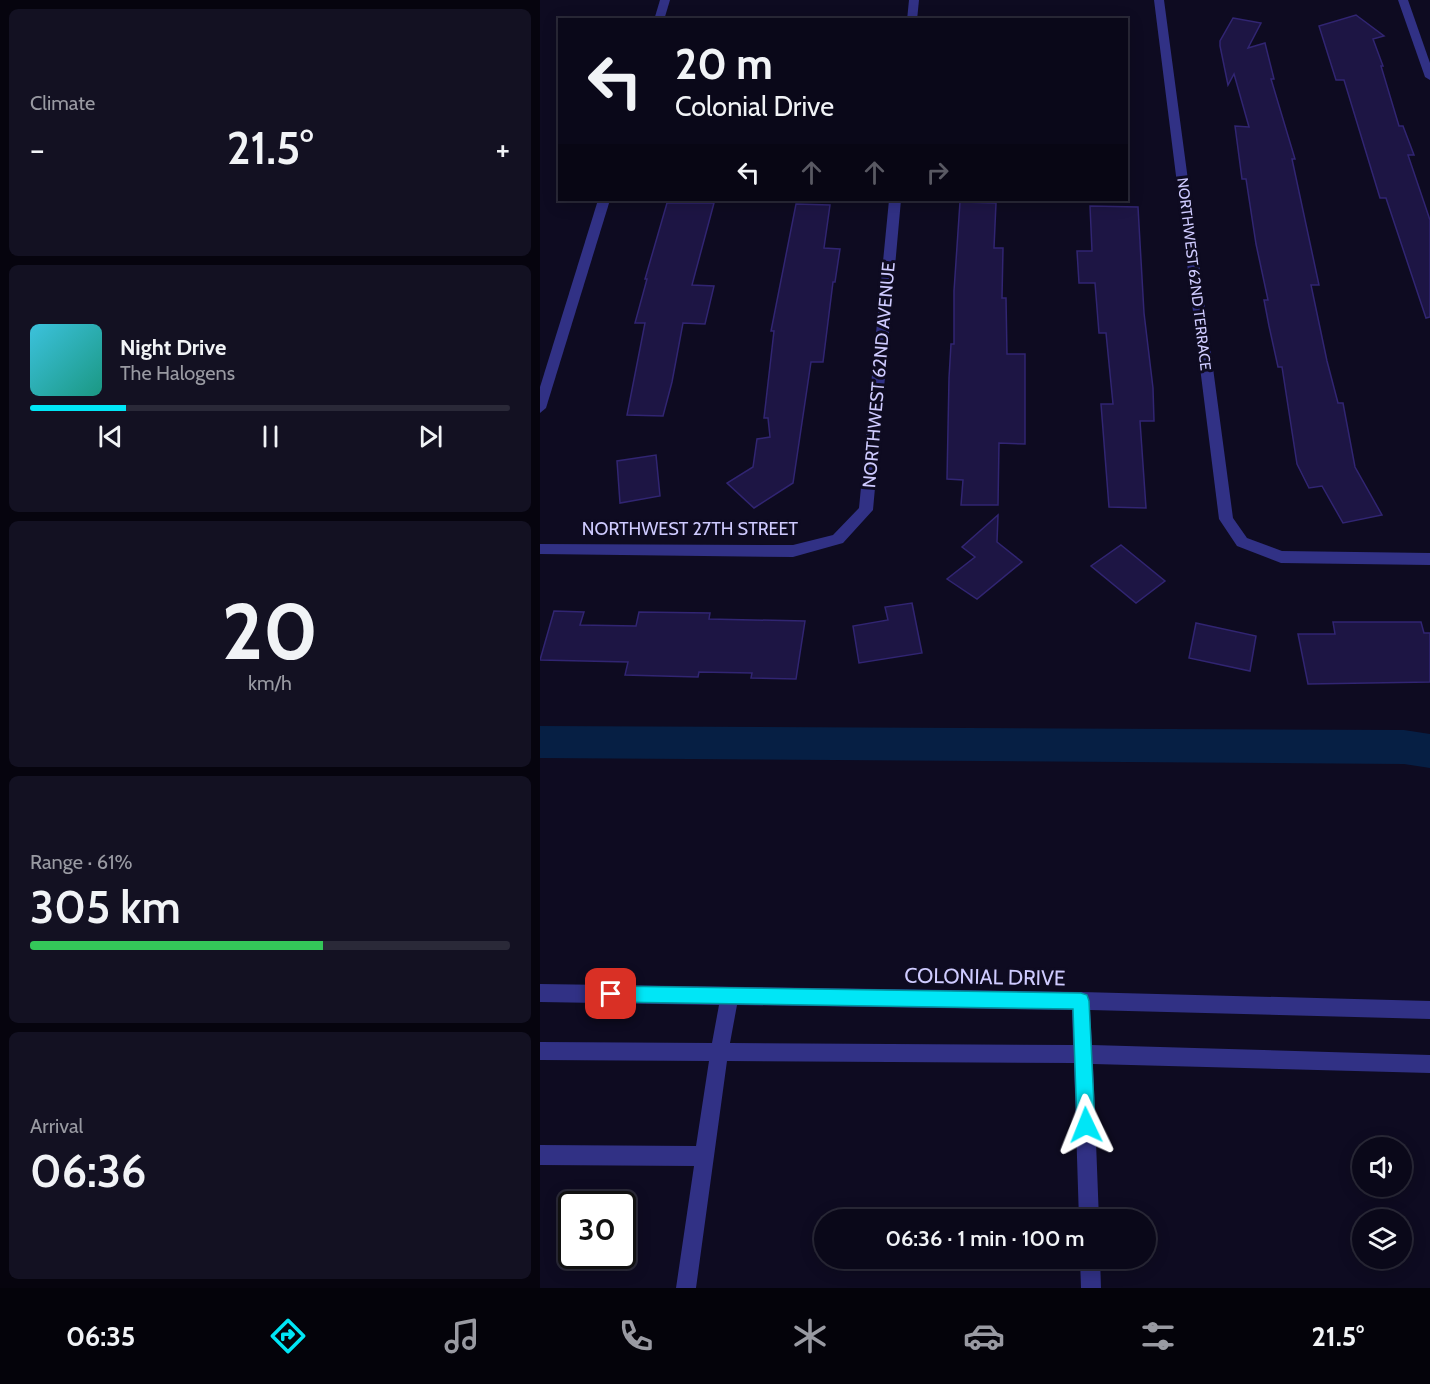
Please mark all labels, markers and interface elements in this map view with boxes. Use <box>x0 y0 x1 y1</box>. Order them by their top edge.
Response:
text: 20 m <box>675 38 773 90</box>
icon: left <box>576 42 654 120</box>
text: Colonial Drive <box>675 90 834 123</box>
text: Climate <box>30 91 95 115</box>
text: 21.5° <box>227 121 313 175</box>
text: − <box>30 129 45 169</box>
text: + <box>495 129 510 169</box>
icon: left <box>732 156 765 189</box>
icon: ahead <box>795 156 828 189</box>
icon: ahead <box>858 156 891 189</box>
icon: right <box>921 156 954 189</box>
street label: NORTHWEST 62ND TERRACE <box>1173 176 1215 372</box>
street label: NORTHWEST 62ND AVENUE <box>858 261 900 489</box>
text: Night Drive <box>120 334 226 361</box>
text: The Halogens <box>120 361 235 385</box>
icon: previous <box>94 420 127 453</box>
icon: pause <box>254 420 287 453</box>
icon: next <box>414 420 447 453</box>
street label: NORTHWEST 27TH STREET <box>582 518 799 540</box>
text: 20 <box>222 584 318 679</box>
text: km/h <box>248 671 292 695</box>
text: Range · 61% <box>30 850 132 874</box>
text: 305 km <box>30 880 181 934</box>
street label: COLONIAL DRIVE <box>904 963 1066 990</box>
pin <box>585 968 636 1019</box>
icon: arrive <box>594 977 627 1010</box>
position arrow <box>1054 1093 1118 1157</box>
text: Arrival <box>30 1114 83 1138</box>
map controls <box>1352 1137 1412 1269</box>
button: sound <box>1352 1137 1412 1197</box>
text: 06:36 <box>30 1144 146 1198</box>
speed limit sign: 30 <box>558 1191 636 1269</box>
button: layers <box>1352 1209 1412 1269</box>
text: 06:36 · 1 min · 100 m <box>885 1225 1085 1252</box>
icon: directions <box>267 1315 309 1357</box>
icon: music <box>441 1315 483 1357</box>
icon: phone <box>615 1315 657 1357</box>
icon: climate <box>789 1315 831 1357</box>
icon: car <box>963 1315 1005 1357</box>
icon: filters <box>1137 1315 1179 1357</box>
text: 06:35 <box>66 1320 135 1353</box>
text: 21.5° <box>1311 1320 1364 1353</box>

